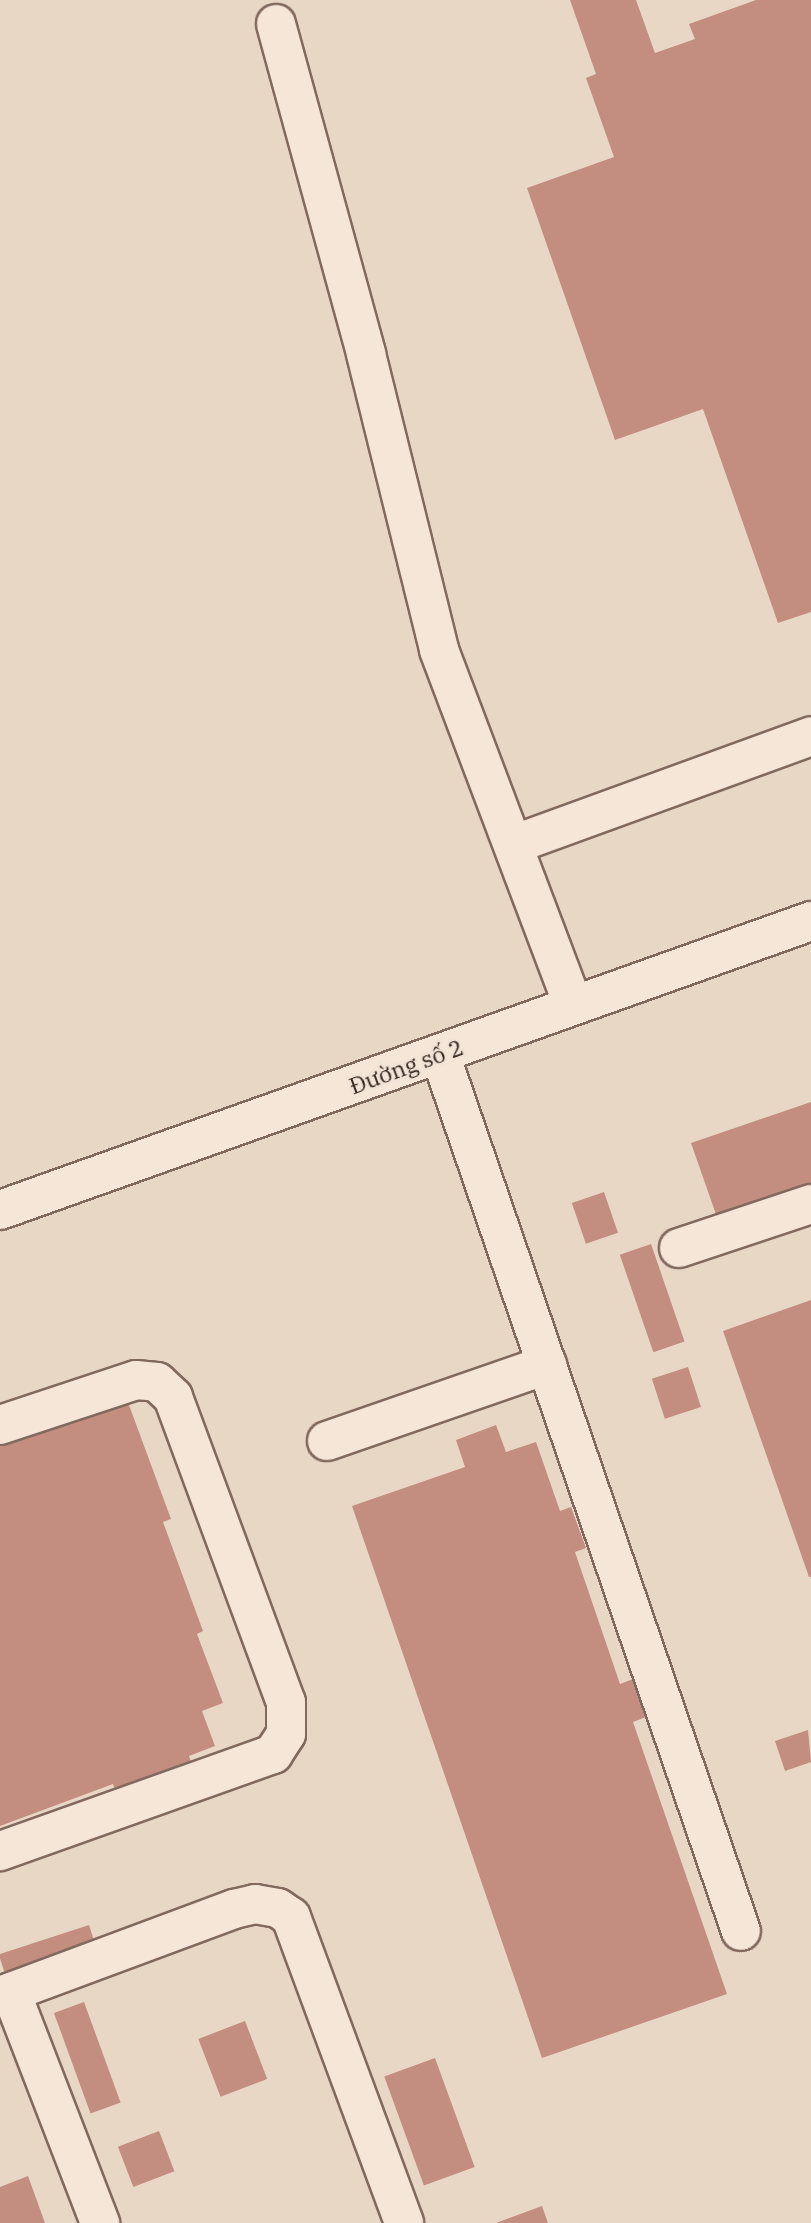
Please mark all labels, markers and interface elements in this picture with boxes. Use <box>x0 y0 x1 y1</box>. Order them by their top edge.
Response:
street label: Đường số 2 <box>345 1033 467 1099</box>

